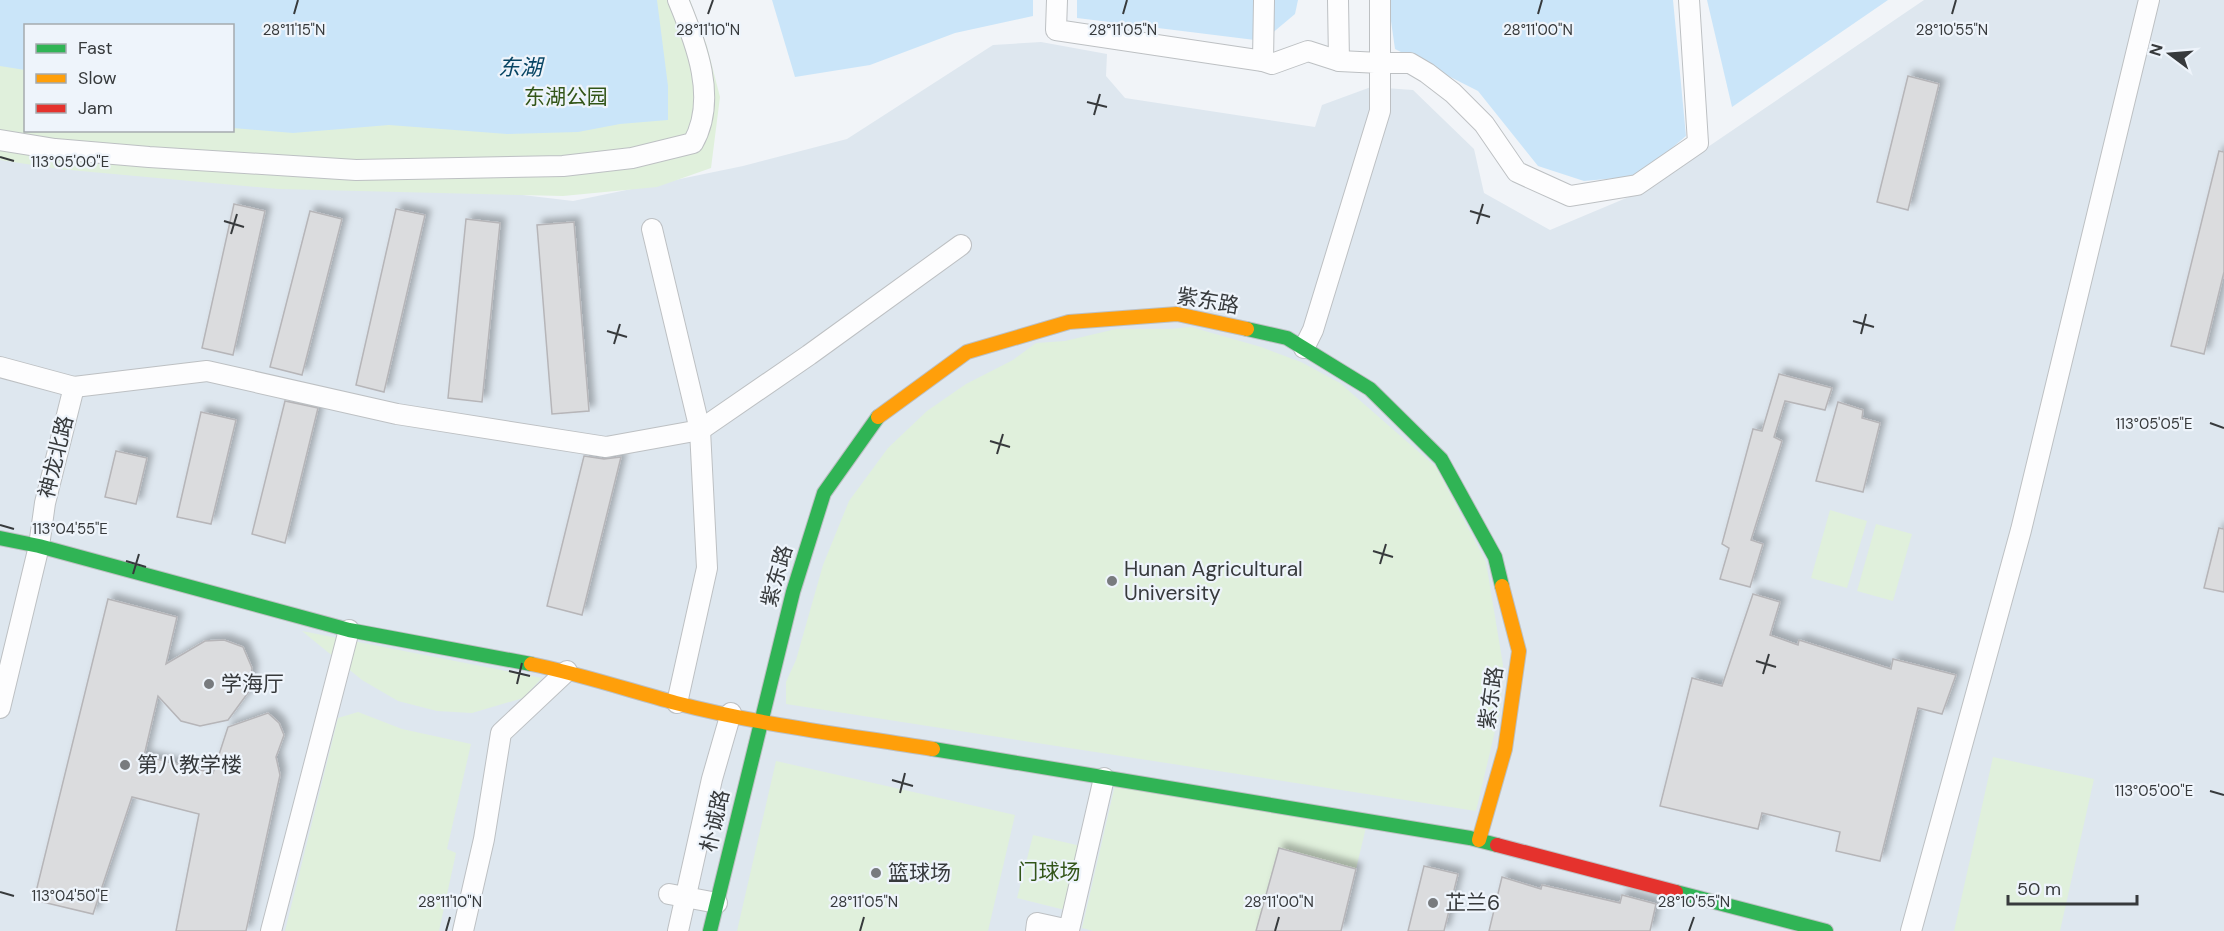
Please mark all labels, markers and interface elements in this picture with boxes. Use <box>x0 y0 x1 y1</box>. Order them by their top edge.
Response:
text: 28°11'15"N <box>263 20 325 40</box>
text: 28°11'10"N <box>676 20 740 40</box>
text: 28°11'05"N <box>1089 20 1157 40</box>
text: 28°11'00"N <box>1503 20 1573 40</box>
text: 28°10'55"N <box>1916 20 1988 40</box>
legend <box>24 24 234 132</box>
north arrow <box>2140 24 2200 84</box>
text: Fast <box>78 36 113 60</box>
text: N <box>2144 41 2168 59</box>
water label: 东湖 <box>498 53 545 82</box>
text: Slow <box>78 66 117 90</box>
park label: 东湖公园 <box>524 83 608 111</box>
text: Jam <box>78 96 113 120</box>
text: 113°05'00"E <box>31 152 109 172</box>
street label: 紫东路 <box>1175 282 1241 320</box>
street label: 神龙北路 <box>32 413 80 501</box>
text: 113°05'05"E <box>2116 414 2192 434</box>
text: 113°04'55"E <box>32 519 108 539</box>
street label: 紫东路 <box>755 542 799 610</box>
place label: Hunan Agricultural University <box>1124 555 1303 607</box>
marker: Hunan Agricultural University <box>1105 574 1119 588</box>
street label: 紫东路 <box>1473 665 1509 731</box>
place label: 学海厅 <box>221 670 284 698</box>
marker: 学海厅 <box>202 677 216 691</box>
place label: 第八教学楼 <box>137 751 242 779</box>
marker: 第八教学楼 <box>118 758 132 772</box>
text: 113°05'00"E <box>2115 781 2193 801</box>
street label: 朴诚路 <box>694 787 736 855</box>
park label: 门球场 <box>1018 858 1081 886</box>
place label: 篮球场 <box>888 859 951 887</box>
marker: 篮球场 <box>869 866 883 880</box>
scale bar <box>2008 868 2137 906</box>
text: 50 m <box>2017 877 2061 901</box>
text: 113°04'50"E <box>32 886 108 906</box>
place label: 芷兰6 <box>1445 889 1500 917</box>
text: 28°11'10"N <box>418 892 482 912</box>
text: 28°11'05"N <box>830 892 898 912</box>
text: 28°11'00"N <box>1244 892 1314 912</box>
text: 28°10'55"N <box>1658 892 1730 912</box>
marker: 芷兰6 <box>1426 896 1440 910</box>

